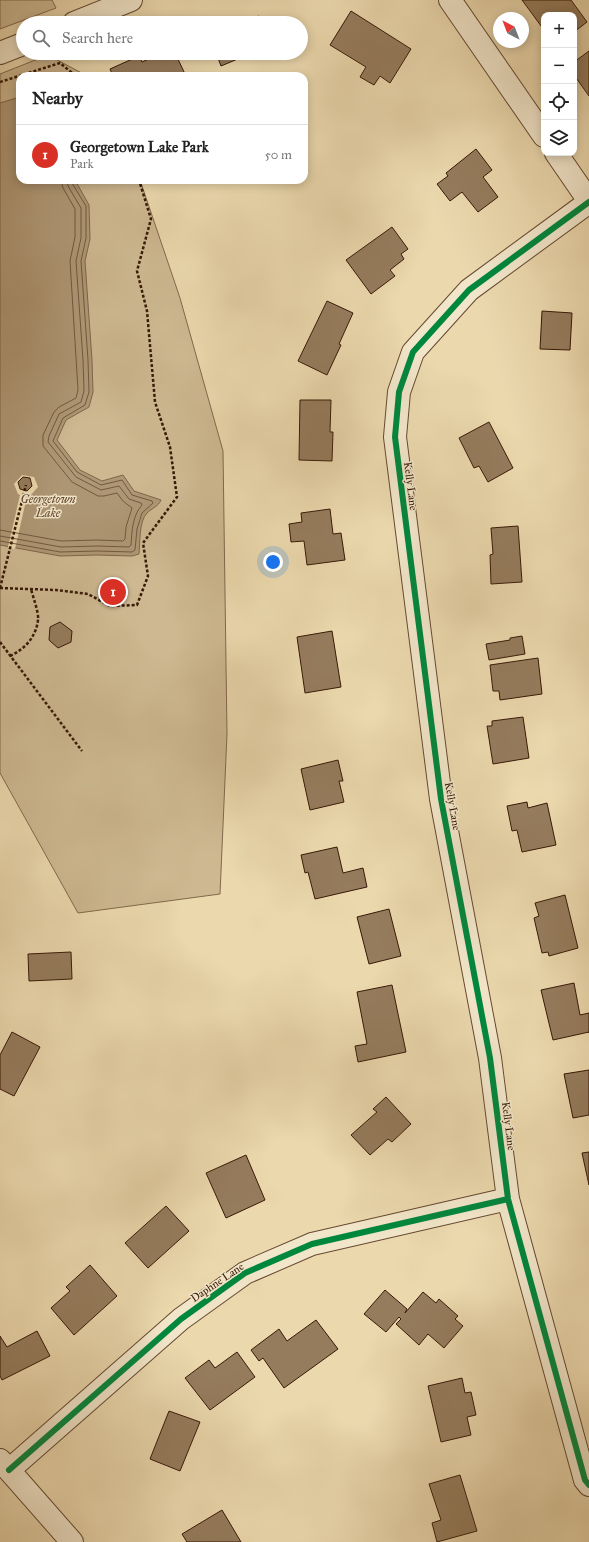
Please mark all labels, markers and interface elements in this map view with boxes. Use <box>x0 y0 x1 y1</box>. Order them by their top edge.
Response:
north arrow <box>493 12 529 48</box>
map controls <box>541 12 577 156</box>
button: + <box>541 12 577 48</box>
search box <box>16 16 308 60</box>
icon: search <box>30 27 52 49</box>
text: Search here <box>62 29 133 47</box>
button: − <box>541 48 577 84</box>
button: locate <box>541 84 577 120</box>
text: Nearby <box>32 88 83 109</box>
button: layers <box>541 120 577 156</box>
text: Georgetown Lake Park <box>70 138 209 156</box>
text: 1 <box>42 147 48 163</box>
text: 50 m <box>265 147 292 163</box>
text: Park <box>70 156 94 172</box>
street label: Kelly Lane <box>401 461 420 512</box>
water label: Georgetown Lake <box>20 492 76 520</box>
your location <box>263 552 283 572</box>
pin: 1 <box>100 577 126 607</box>
street label: Kelly Lane <box>442 781 463 832</box>
street label: Kelly Lane <box>499 1101 518 1152</box>
street label: Daphne Lane <box>188 1260 247 1305</box>

